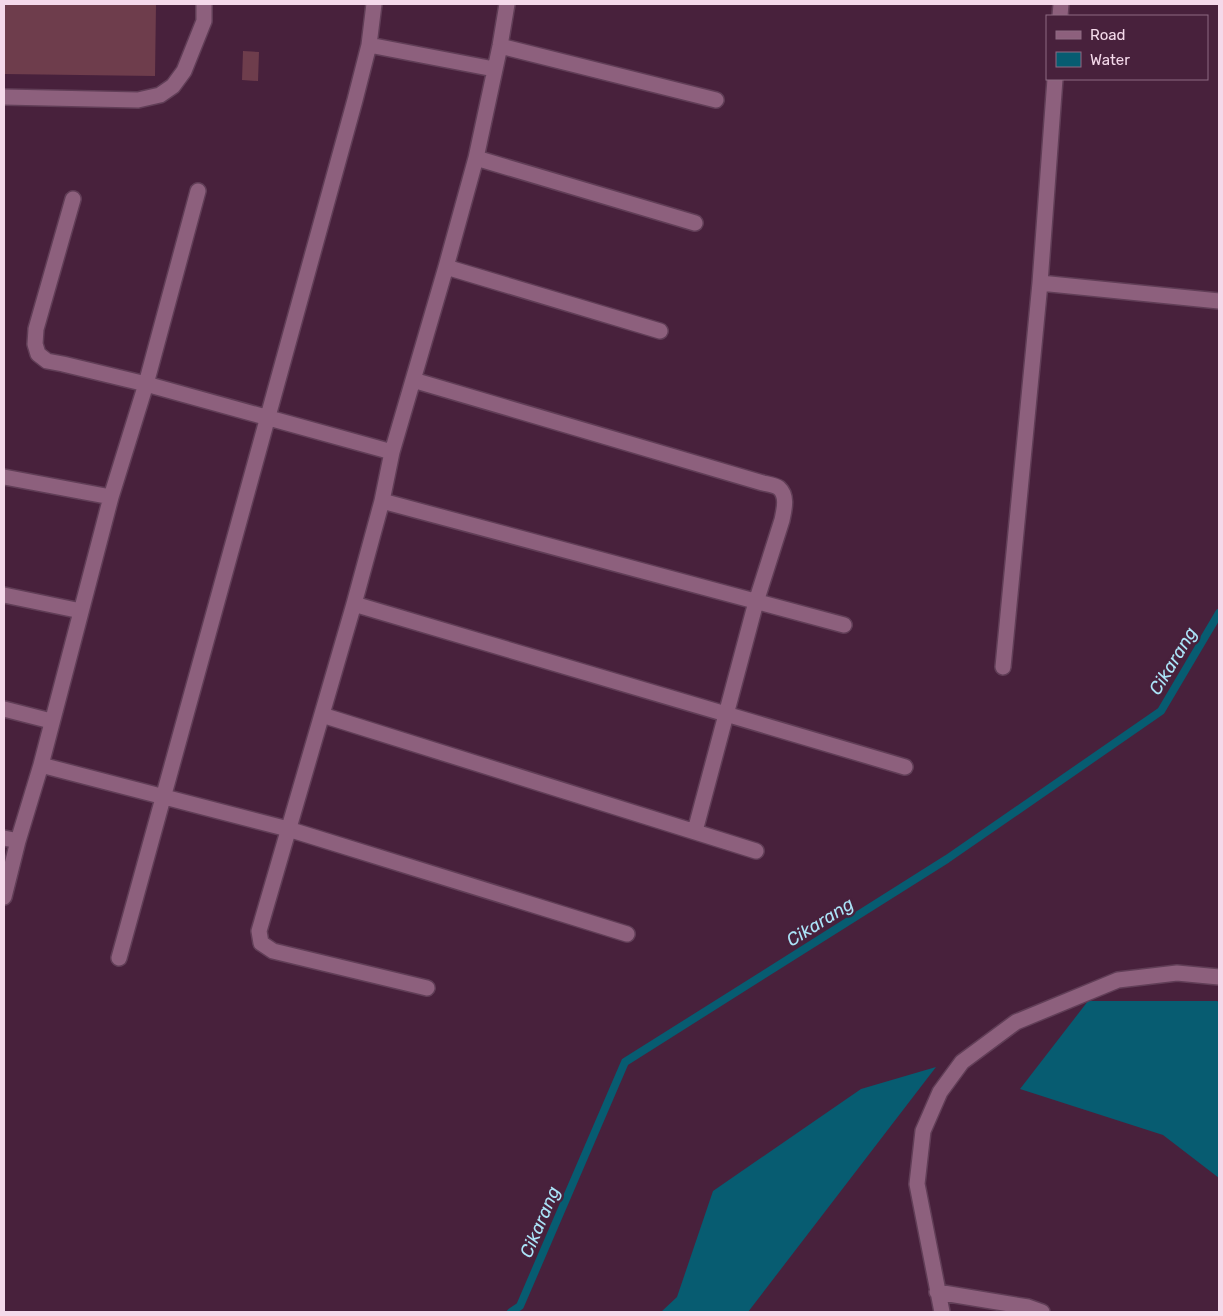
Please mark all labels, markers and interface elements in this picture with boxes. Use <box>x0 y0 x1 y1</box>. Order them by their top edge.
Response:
legend <box>1046 15 1208 80</box>
text: Road <box>1090 26 1126 44</box>
text: Water <box>1090 51 1130 69</box>
water label: Cikarang <box>1144 623 1202 699</box>
water label: Cikarang <box>782 893 858 951</box>
water label: Cikarang <box>515 1183 565 1261</box>

